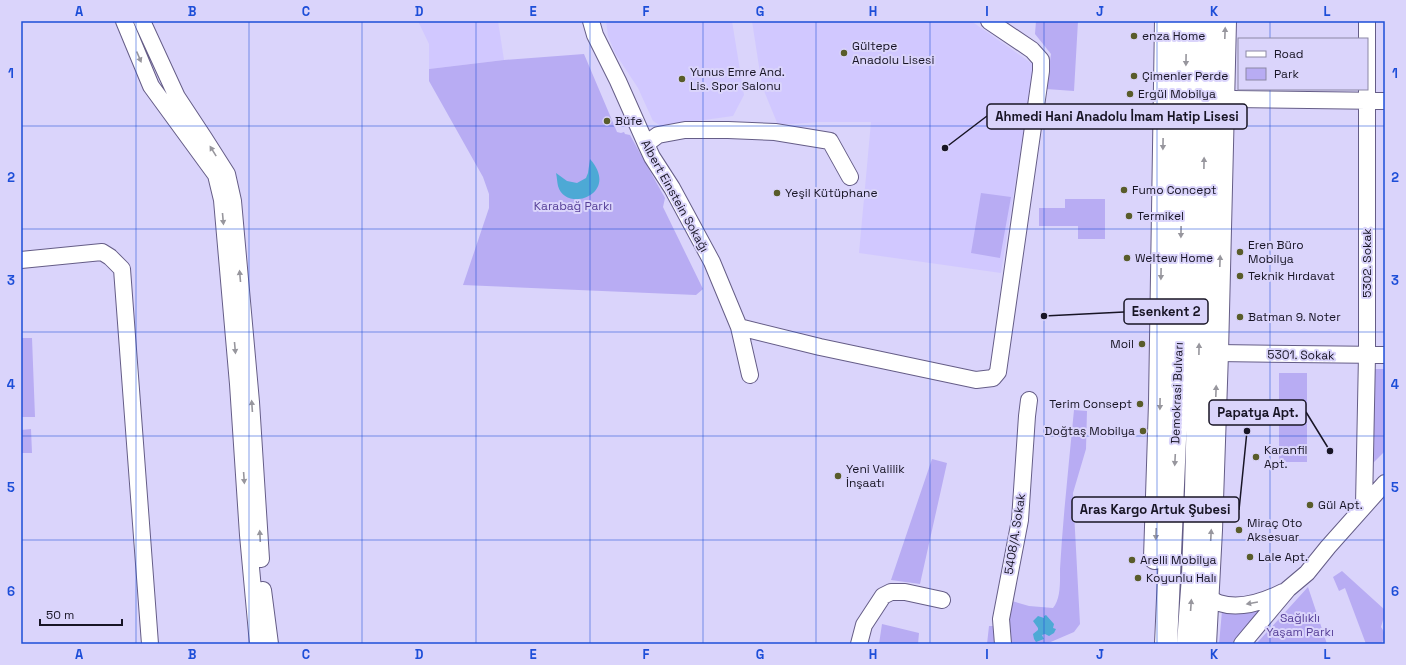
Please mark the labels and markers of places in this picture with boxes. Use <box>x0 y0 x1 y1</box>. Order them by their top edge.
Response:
place label: enza Home <box>1142 28 1205 44</box>
marker: enza Home <box>1129 31 1139 41</box>
place label: Gültepe Anadolu Lisesi <box>852 38 934 68</box>
marker: Gültepe Anadolu Lisesi <box>839 48 849 58</box>
place label: Yunus Emre And. Lis. Spor Salonu <box>690 64 785 94</box>
place label: Çimenler Perde <box>1142 68 1228 84</box>
marker: Çimenler Perde <box>1129 71 1139 81</box>
marker: Yunus Emre And. Lis. Spor Salonu <box>677 74 687 84</box>
place label: Ergül Mobilya <box>1138 86 1216 102</box>
marker: Ergül Mobilya <box>1125 89 1135 99</box>
callout: Ahmedi Hani Anadolu İmam Hatip Lisesi <box>987 104 1247 129</box>
place label: Büfe <box>615 113 642 129</box>
marker: Büfe <box>602 116 612 126</box>
place label: Fumo Concept <box>1132 182 1216 198</box>
place label: Yeşil Kütüphane <box>785 185 878 201</box>
marker: Fumo Concept <box>1119 185 1129 195</box>
marker: Yeşil Kütüphane <box>772 188 782 198</box>
place label: Termikel <box>1137 208 1184 224</box>
marker: Termikel <box>1124 211 1134 221</box>
place label: Eren Büro Mobilya <box>1248 237 1304 267</box>
marker: Eren Büro Mobilya <box>1235 247 1245 257</box>
place label: Weltew Home <box>1135 250 1213 266</box>
marker: Weltew Home <box>1122 253 1132 263</box>
place label: Teknik Hırdavat <box>1248 268 1335 284</box>
marker: Teknik Hırdavat <box>1235 271 1245 281</box>
callout: Esenkent 2 <box>1124 299 1208 324</box>
place label: Batman 9. Noter <box>1248 309 1341 325</box>
marker: Batman 9. Noter <box>1235 312 1245 322</box>
place label: Moil <box>1110 336 1134 352</box>
marker: Moil <box>1137 339 1147 349</box>
place label: Terim Consept <box>1049 396 1132 412</box>
marker: Terim Consept <box>1135 399 1145 409</box>
callout: Papatya Apt. <box>1209 400 1306 425</box>
place label: Doğtaş Mobilya <box>1045 423 1135 439</box>
marker: Doğtaş Mobilya <box>1138 426 1148 436</box>
place label: Karanfil Apt. <box>1264 442 1308 472</box>
marker: Karanfil Apt. <box>1251 452 1261 462</box>
place label: Yeni Valilik İnşaatı <box>846 461 905 491</box>
marker: Yeni Valilik İnşaatı <box>833 471 843 481</box>
callout: Aras Kargo Artuk Şubesi <box>1072 497 1239 522</box>
place label: Gül Apt. <box>1318 497 1363 513</box>
marker: Gül Apt. <box>1305 500 1315 510</box>
place label: Miraç Oto Aksesuar <box>1247 515 1302 545</box>
marker: Miraç Oto Aksesuar <box>1234 525 1244 535</box>
place label: Lale Apt. <box>1258 549 1308 565</box>
place label: Arelli Mobilya <box>1140 552 1217 568</box>
marker: Lale Apt. <box>1245 552 1255 562</box>
marker: Arelli Mobilya <box>1127 555 1137 565</box>
place label: Koyunlu Halı <box>1146 570 1217 586</box>
marker: Koyunlu Halı <box>1133 573 1143 583</box>

